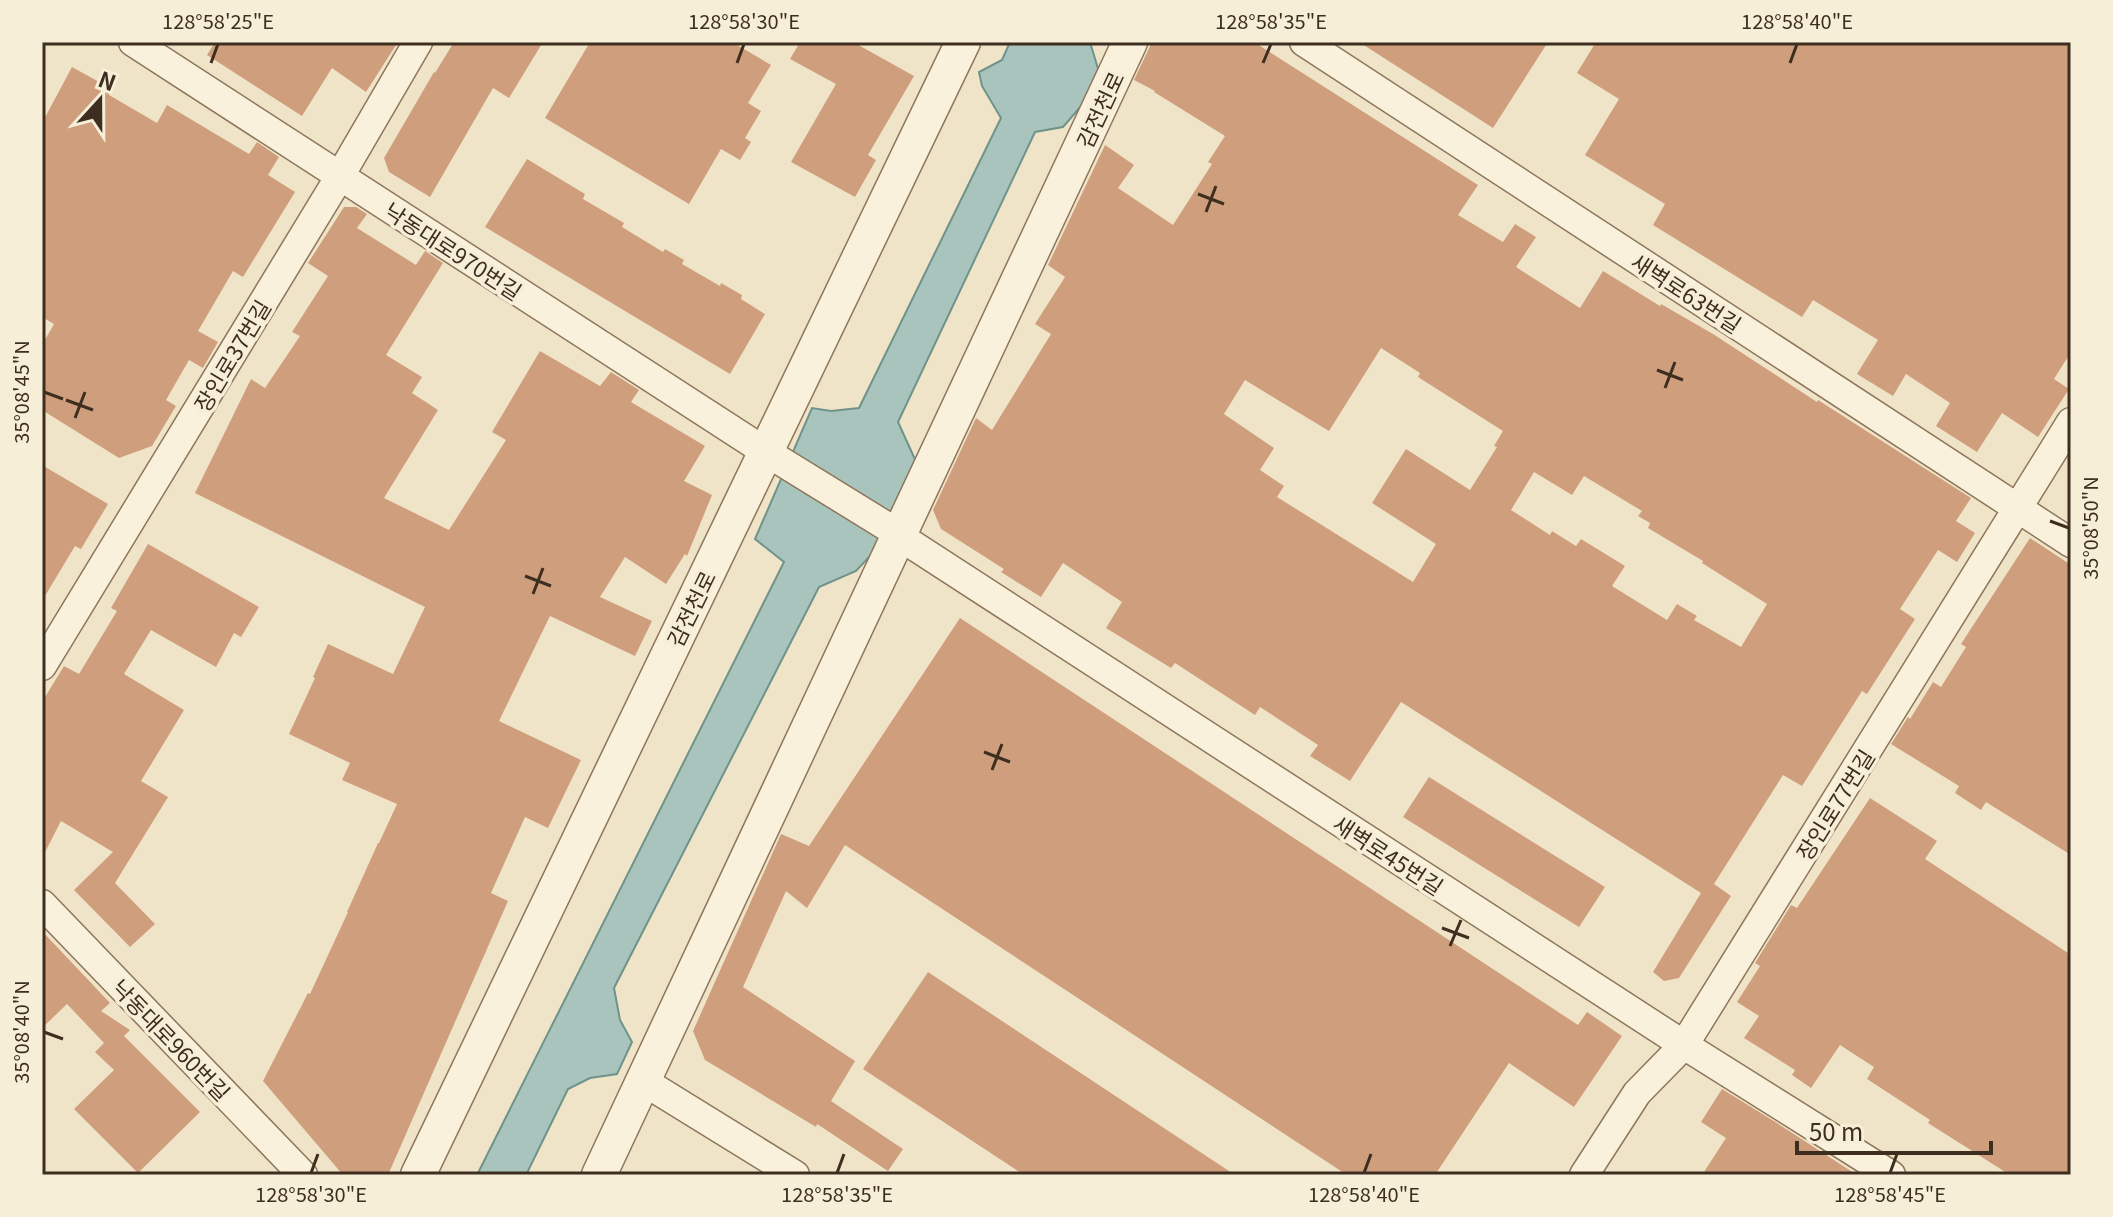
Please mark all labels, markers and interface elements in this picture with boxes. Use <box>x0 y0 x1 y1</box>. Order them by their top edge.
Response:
text: 128°58'25"E <box>162 6 274 35</box>
text: 128°58'30"E <box>688 6 800 35</box>
text: 128°58'35"E <box>1215 6 1327 35</box>
text: 128°58'40"E <box>1741 6 1853 35</box>
north arrow <box>60 60 140 140</box>
text: N <box>94 62 121 97</box>
street label: 감전천로 <box>1067 66 1131 152</box>
street label: 낙동대로970번길 <box>379 194 529 306</box>
street label: 새벽로63번길 <box>1626 244 1748 340</box>
street label: 장인로37번길 <box>185 293 277 417</box>
text: 35°08'45"N <box>6 340 35 444</box>
text: 35°08'50"N <box>2075 476 2104 580</box>
street label: 감전천로 <box>658 565 722 651</box>
street label: 장인로77번길 <box>1787 742 1881 866</box>
street label: 새벽로45번길 <box>1328 806 1450 902</box>
street label: 낙동대로960번길 <box>106 971 238 1107</box>
text: 35°08'40"N <box>6 980 35 1084</box>
scale bar <box>1797 1105 1991 1155</box>
text: 50 m <box>1809 1113 1863 1148</box>
text: 128°58'30"E <box>255 1179 367 1208</box>
text: 128°58'35"E <box>781 1179 893 1208</box>
text: 128°58'40"E <box>1308 1179 1420 1208</box>
text: 128°58'45"E <box>1834 1179 1946 1208</box>

